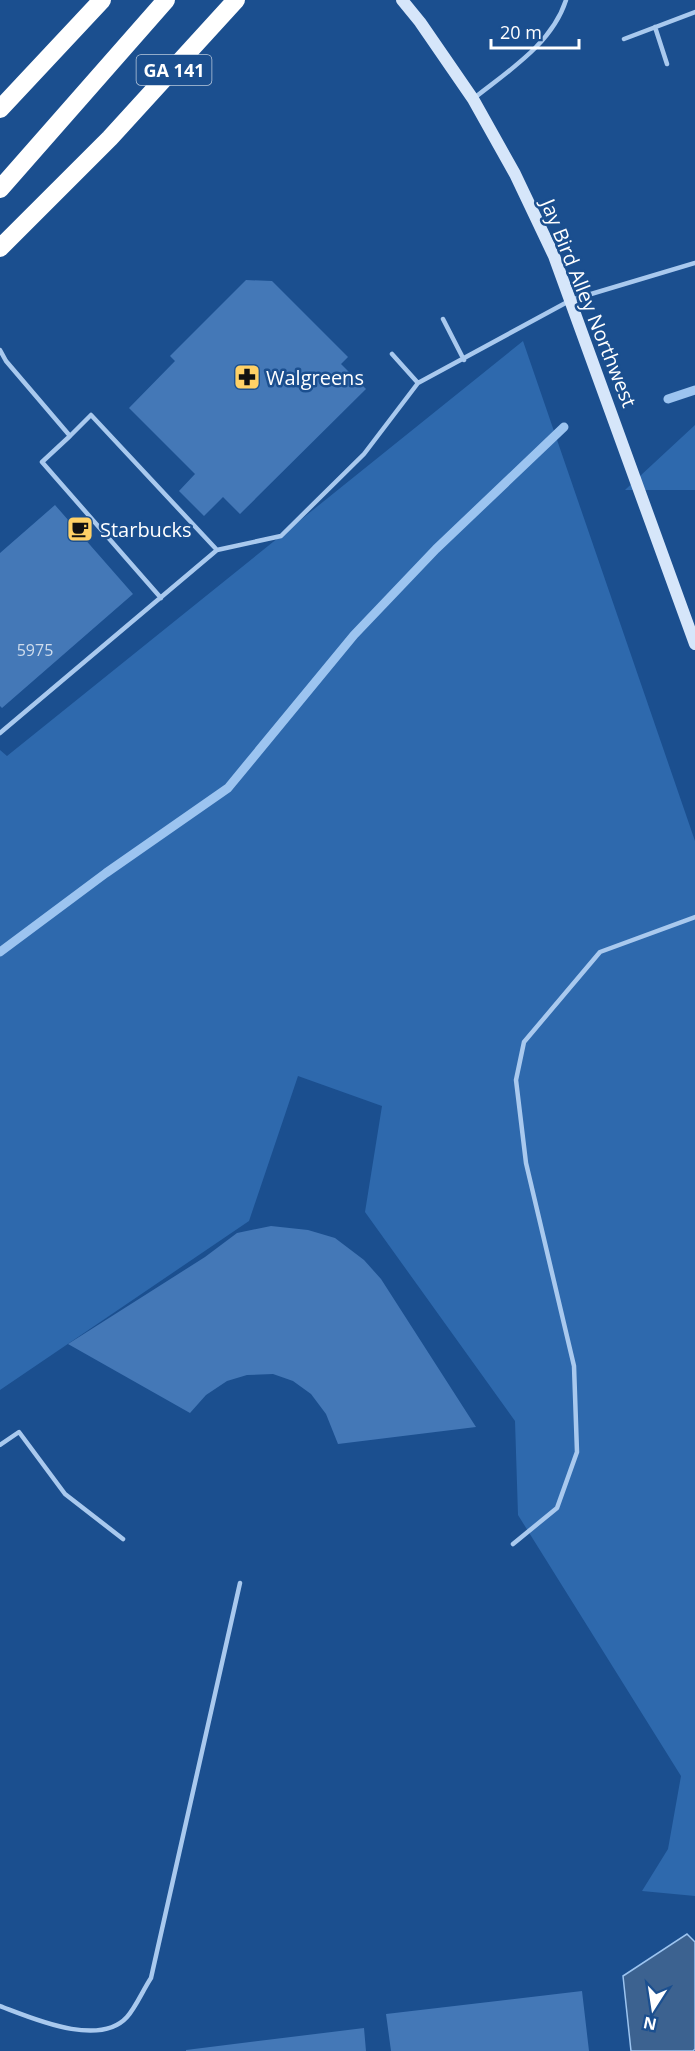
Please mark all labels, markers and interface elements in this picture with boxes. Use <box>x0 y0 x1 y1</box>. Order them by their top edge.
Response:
scale bar <box>491 12 580 50</box>
text: 20 m <box>500 20 542 44</box>
road number: GA 141 <box>136 55 212 85</box>
street label: Jay Bird Alley Northwest <box>534 193 643 411</box>
pharmacy icon: Walgreens <box>232 362 262 392</box>
place label: Walgreens <box>266 364 364 391</box>
cafe icon: Starbucks <box>65 514 95 544</box>
place label: Starbucks <box>100 516 192 543</box>
house number: 5975 <box>17 639 53 661</box>
north arrow <box>623 1979 683 2039</box>
text: N <box>641 2012 659 2036</box>

